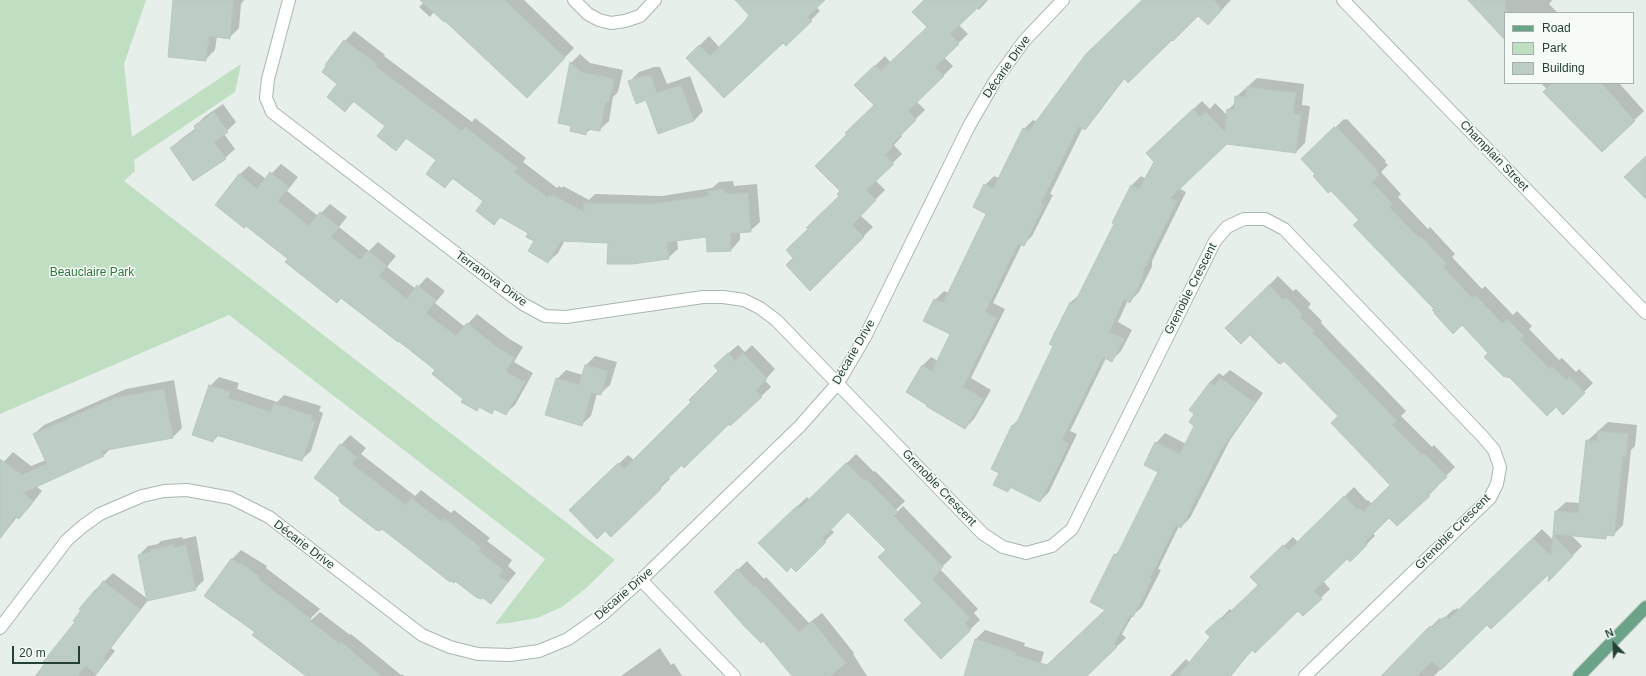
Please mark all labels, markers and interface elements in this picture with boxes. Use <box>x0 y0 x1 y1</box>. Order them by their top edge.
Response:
legend <box>1504 12 1634 84</box>
text: Road <box>1542 21 1571 35</box>
street label: Décarie Drive <box>980 33 1034 101</box>
text: Park <box>1542 41 1567 55</box>
text: Building <box>1542 61 1585 75</box>
street label: Champlain Street <box>1457 118 1531 194</box>
street label: Grenoble Crescent <box>1162 241 1220 337</box>
street label: Terranova Drive <box>453 248 529 310</box>
park label: Beauclaire Park <box>50 266 134 280</box>
street label: Décarie Drive <box>830 317 878 387</box>
street label: Grenoble Crescent <box>899 447 979 529</box>
street label: Grenoble Crescent <box>1412 491 1494 573</box>
street label: Décarie Drive <box>271 517 337 573</box>
street label: Décarie Drive <box>592 565 656 623</box>
north arrow <box>1594 624 1634 664</box>
text: N <box>1603 626 1615 640</box>
scale bar <box>14 638 82 664</box>
text: 20 m <box>19 646 46 660</box>

